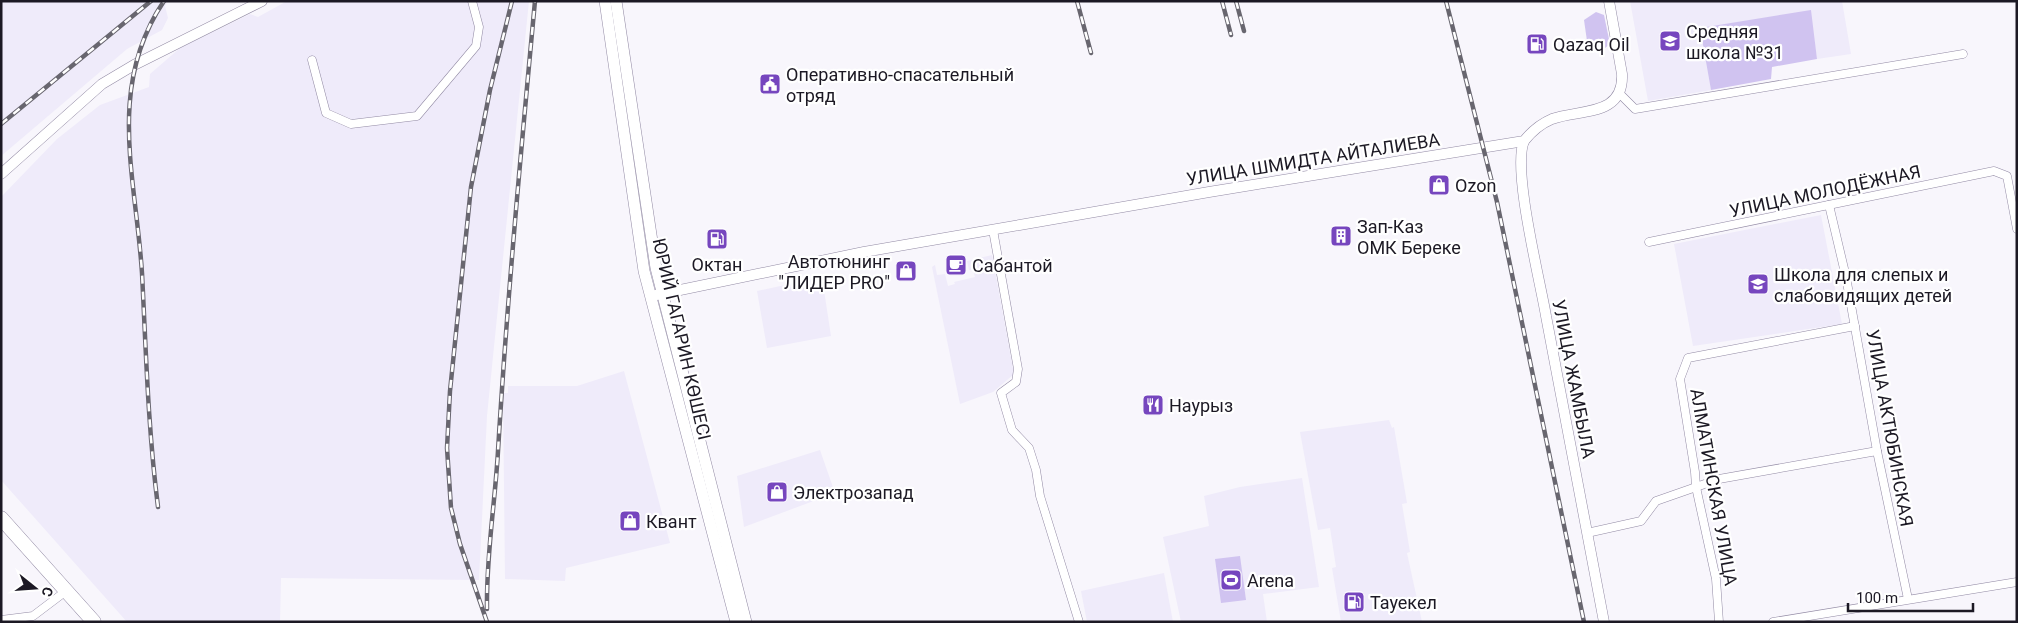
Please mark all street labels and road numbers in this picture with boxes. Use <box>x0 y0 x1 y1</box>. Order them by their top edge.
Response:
street label: УЛИЦА ШМИДТА АЙТАЛИЕВА <box>1185 129 1442 189</box>
street label: УЛИЦА МОЛОДЁЖНАЯ <box>1727 160 1923 222</box>
street label: ЮРИЙ ГАГАРИН КӨШЕСІ <box>649 236 715 442</box>
street label: УЛИЦА ЖАМБЫЛА <box>1548 298 1600 461</box>
street label: УЛИЦА АКТЮБИНСКАЯ <box>1862 328 1918 528</box>
street label: АЛМАТИНСКАЯ УЛИЦА <box>1686 387 1742 588</box>

